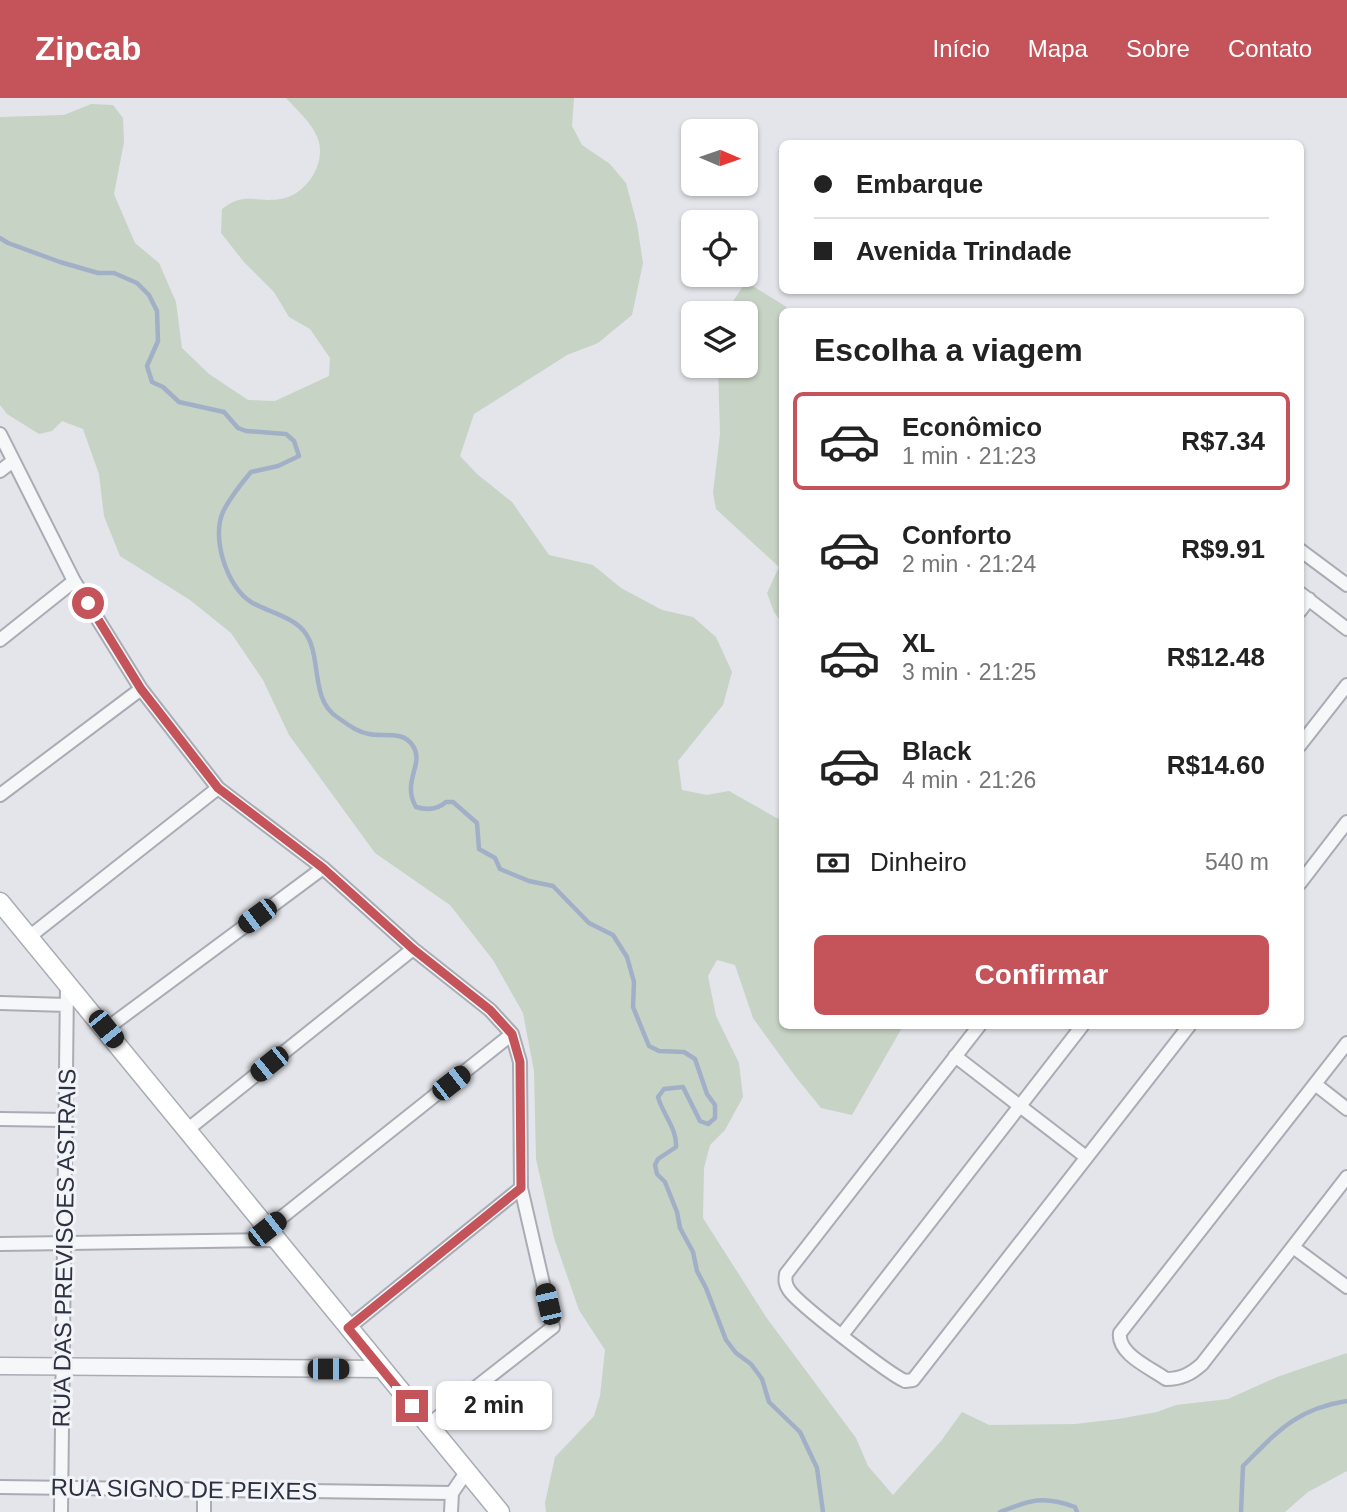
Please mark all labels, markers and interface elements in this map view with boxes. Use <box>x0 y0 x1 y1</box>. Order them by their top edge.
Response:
text: Zipcab <box>35 30 141 67</box>
text: Início <box>932 35 990 62</box>
text: Mapa <box>1028 35 1088 62</box>
text: Sobre <box>1126 35 1190 62</box>
text: Contato <box>1228 35 1312 62</box>
north arrow <box>681 119 758 196</box>
map controls <box>681 119 758 378</box>
text: Embarque <box>856 169 983 199</box>
button: locate <box>681 210 758 287</box>
text: Avenida Trindade <box>856 236 1072 266</box>
button: layers <box>681 301 758 378</box>
text: Escolha a viagem <box>814 332 1083 368</box>
icon: car <box>818 410 881 473</box>
text: Econômico <box>902 412 1042 442</box>
text: R$7.34 <box>1181 426 1265 456</box>
text: 1 min · 21:23 <box>902 443 1036 469</box>
icon: car <box>818 518 881 581</box>
text: Conforto <box>902 520 1012 550</box>
text: R$9.91 <box>1181 534 1265 564</box>
text: 2 min · 21:24 <box>902 551 1036 577</box>
route start <box>72 587 104 619</box>
icon: car <box>818 626 881 689</box>
text: XL <box>902 628 935 658</box>
text: R$12.48 <box>1167 642 1265 672</box>
text: 3 min · 21:25 <box>902 659 1036 685</box>
icon: car <box>818 734 881 797</box>
text: Black <box>902 736 971 766</box>
text: R$14.60 <box>1167 750 1265 780</box>
text: 4 min · 21:26 <box>902 767 1036 793</box>
icon: cash <box>814 844 852 882</box>
text: Dinheiro <box>870 847 967 877</box>
text: 540 m <box>1205 849 1269 875</box>
car <box>234 895 281 937</box>
button: Confirmar <box>814 935 1269 1015</box>
car <box>85 1006 128 1052</box>
car <box>247 1043 292 1085</box>
car <box>428 1062 475 1104</box>
street label: RUA DAS PREVISOES ASTRAIS <box>47 1068 81 1428</box>
car <box>244 1208 291 1250</box>
car <box>534 1281 563 1327</box>
car <box>308 1359 350 1380</box>
callout: 2 min <box>436 1382 552 1430</box>
route end <box>396 1390 428 1422</box>
text: 2 min <box>464 1392 524 1418</box>
street label: RUA SIGNO DE PEIXES <box>50 1473 318 1505</box>

